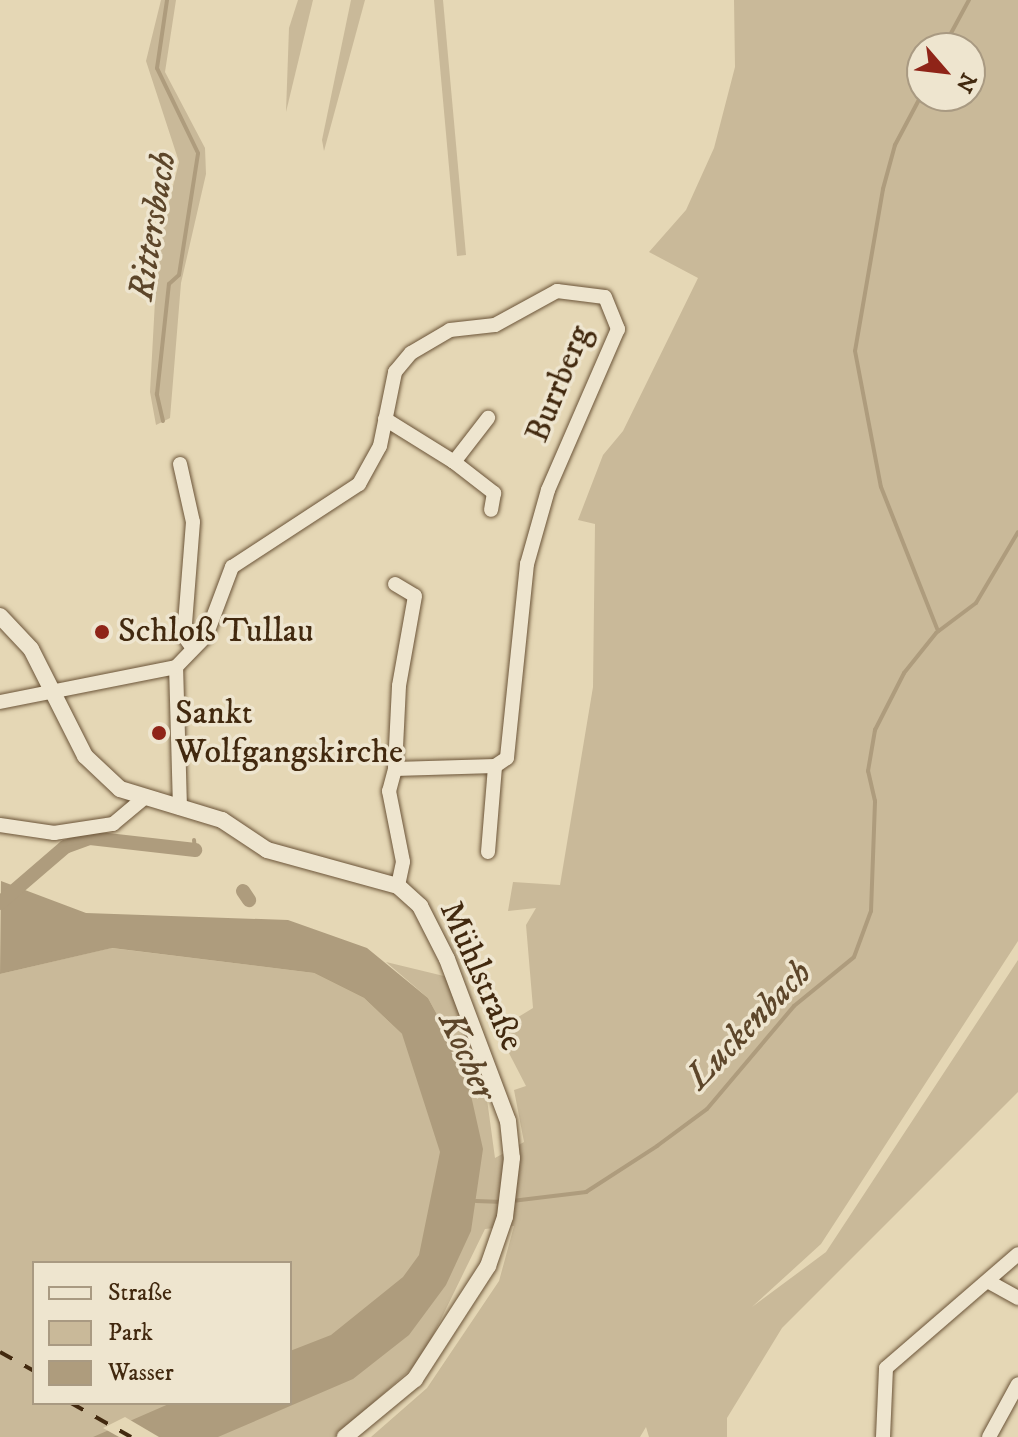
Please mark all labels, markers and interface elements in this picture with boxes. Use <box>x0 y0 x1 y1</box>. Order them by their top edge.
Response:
north arrow <box>906 32 986 112</box>
text: N <box>950 68 982 97</box>
water label: Rittersbach <box>120 149 186 303</box>
street label: Burrberg <box>517 320 601 448</box>
place label: Schloß Tullau <box>118 612 314 652</box>
marker: Schloß Tullau <box>93 623 111 641</box>
place label: Sankt Wolfgangskirche <box>175 693 403 772</box>
marker: Sankt Wolfgangskirche <box>150 724 168 742</box>
street label: Mühlstraße <box>430 895 532 1057</box>
water label: Luckenbach <box>677 952 821 1098</box>
water label: Kocher <box>429 1005 505 1107</box>
legend <box>32 1261 292 1405</box>
text: Straße <box>108 1278 172 1308</box>
text: Park <box>108 1318 153 1348</box>
text: Wasser <box>108 1358 174 1388</box>

